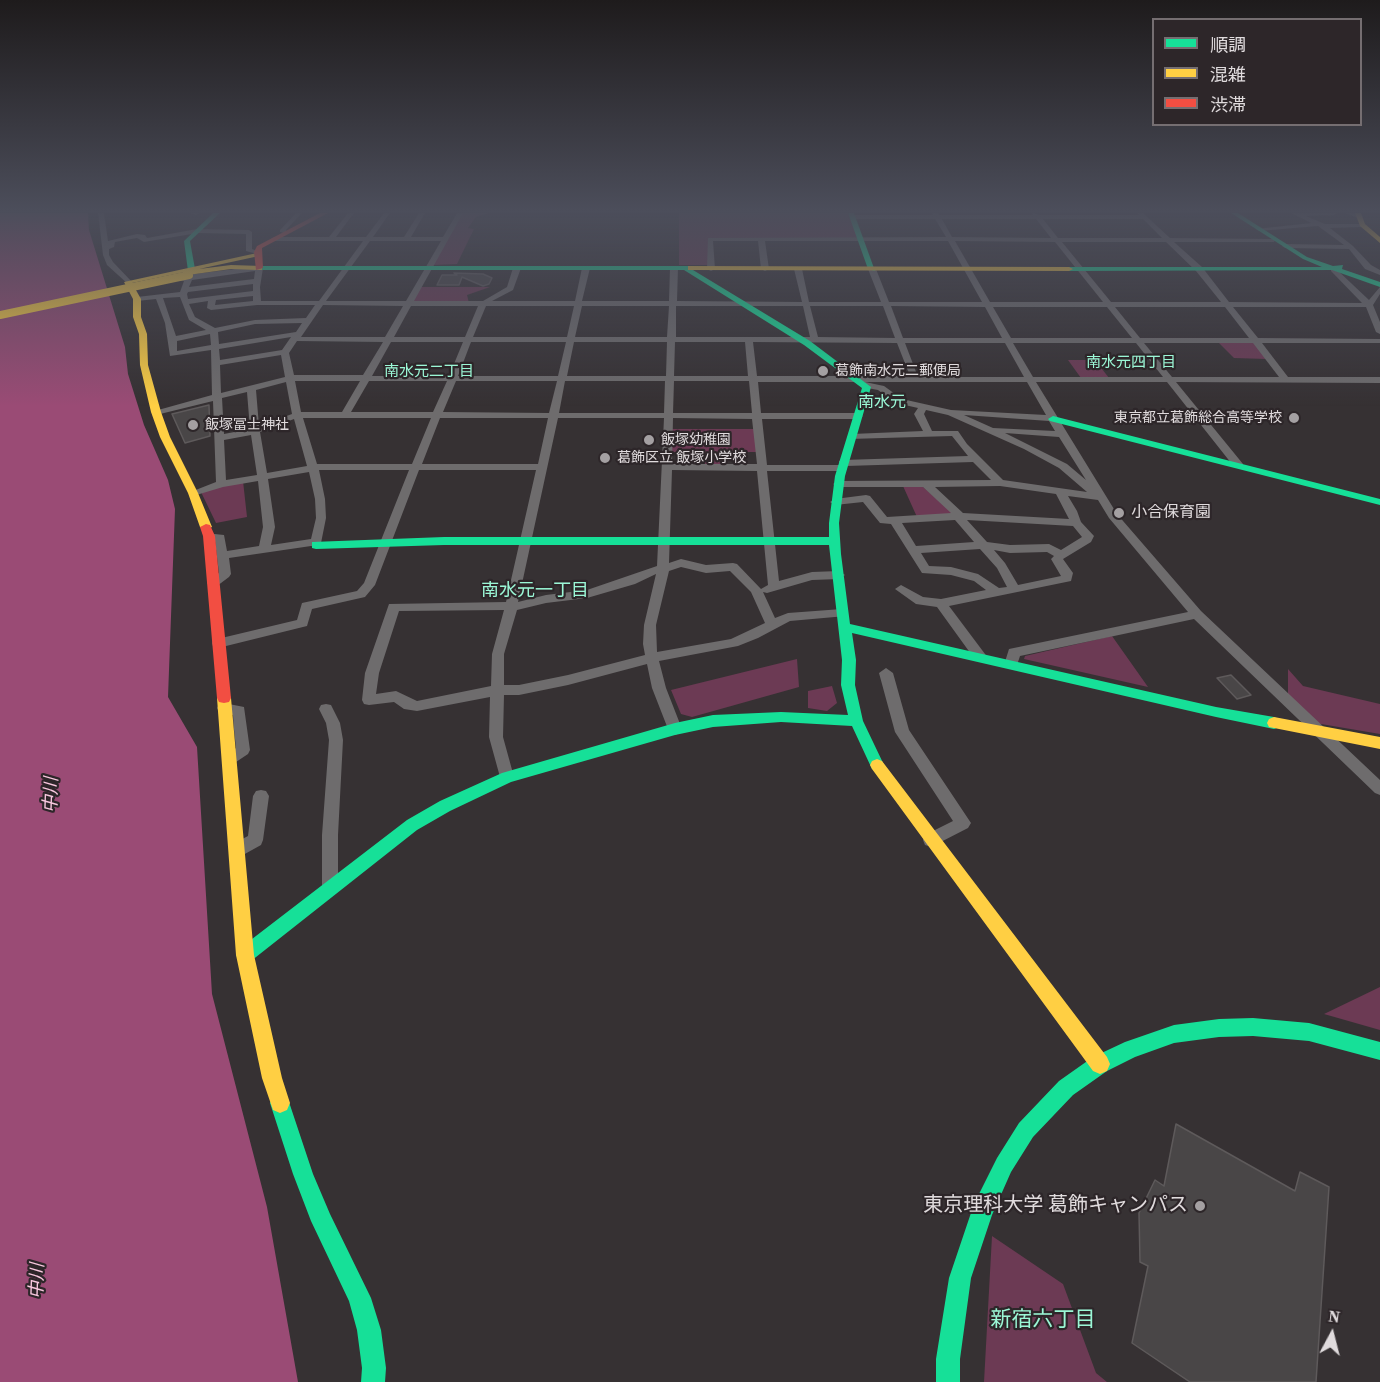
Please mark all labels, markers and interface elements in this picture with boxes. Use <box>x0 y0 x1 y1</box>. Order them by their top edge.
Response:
legend <box>1152 18 1362 126</box>
text: 順調 <box>1210 32 1246 57</box>
text: 混雑 <box>1210 62 1246 87</box>
text: 渋滞 <box>1210 92 1246 117</box>
district label: 南水元四丁目 <box>1086 354 1176 372</box>
district label: 南水元二丁目 <box>384 363 474 381</box>
place label: 葛飾南水元二郵便局 <box>835 363 961 379</box>
marker: 葛飾南水元二郵便局 <box>816 364 830 378</box>
district label: 南水元 <box>858 393 906 413</box>
place label: 東京都立葛飾総合高等学校 <box>1114 410 1282 426</box>
marker: 東京都立葛飾総合高等学校 <box>1287 411 1301 425</box>
place label: 飯塚冨士神社 <box>205 417 289 433</box>
marker: 飯塚冨士神社 <box>186 418 200 432</box>
place label: 飯塚幼稚園 <box>661 432 731 448</box>
marker: 飯塚幼稚園 <box>642 433 656 447</box>
place label: 葛飾区立 飯塚小学校 <box>617 450 746 466</box>
marker: 葛飾区立 飯塚小学校 <box>598 451 612 465</box>
place label: 小合保育園 <box>1131 503 1211 523</box>
marker: 小合保育園 <box>1112 506 1126 520</box>
district label: 南水元一丁目 <box>481 580 589 602</box>
water label: 中川 <box>41 777 63 813</box>
place label: 東京理科大学 葛飾キャンパス <box>923 1194 1188 1218</box>
marker: 東京理科大学 葛飾キャンパス <box>1193 1199 1207 1213</box>
water label: 中川 <box>27 1263 49 1299</box>
north arrow <box>1302 1304 1362 1364</box>
text: N <box>1327 1305 1341 1328</box>
district label: 新宿六丁目 <box>991 1308 1095 1334</box>

